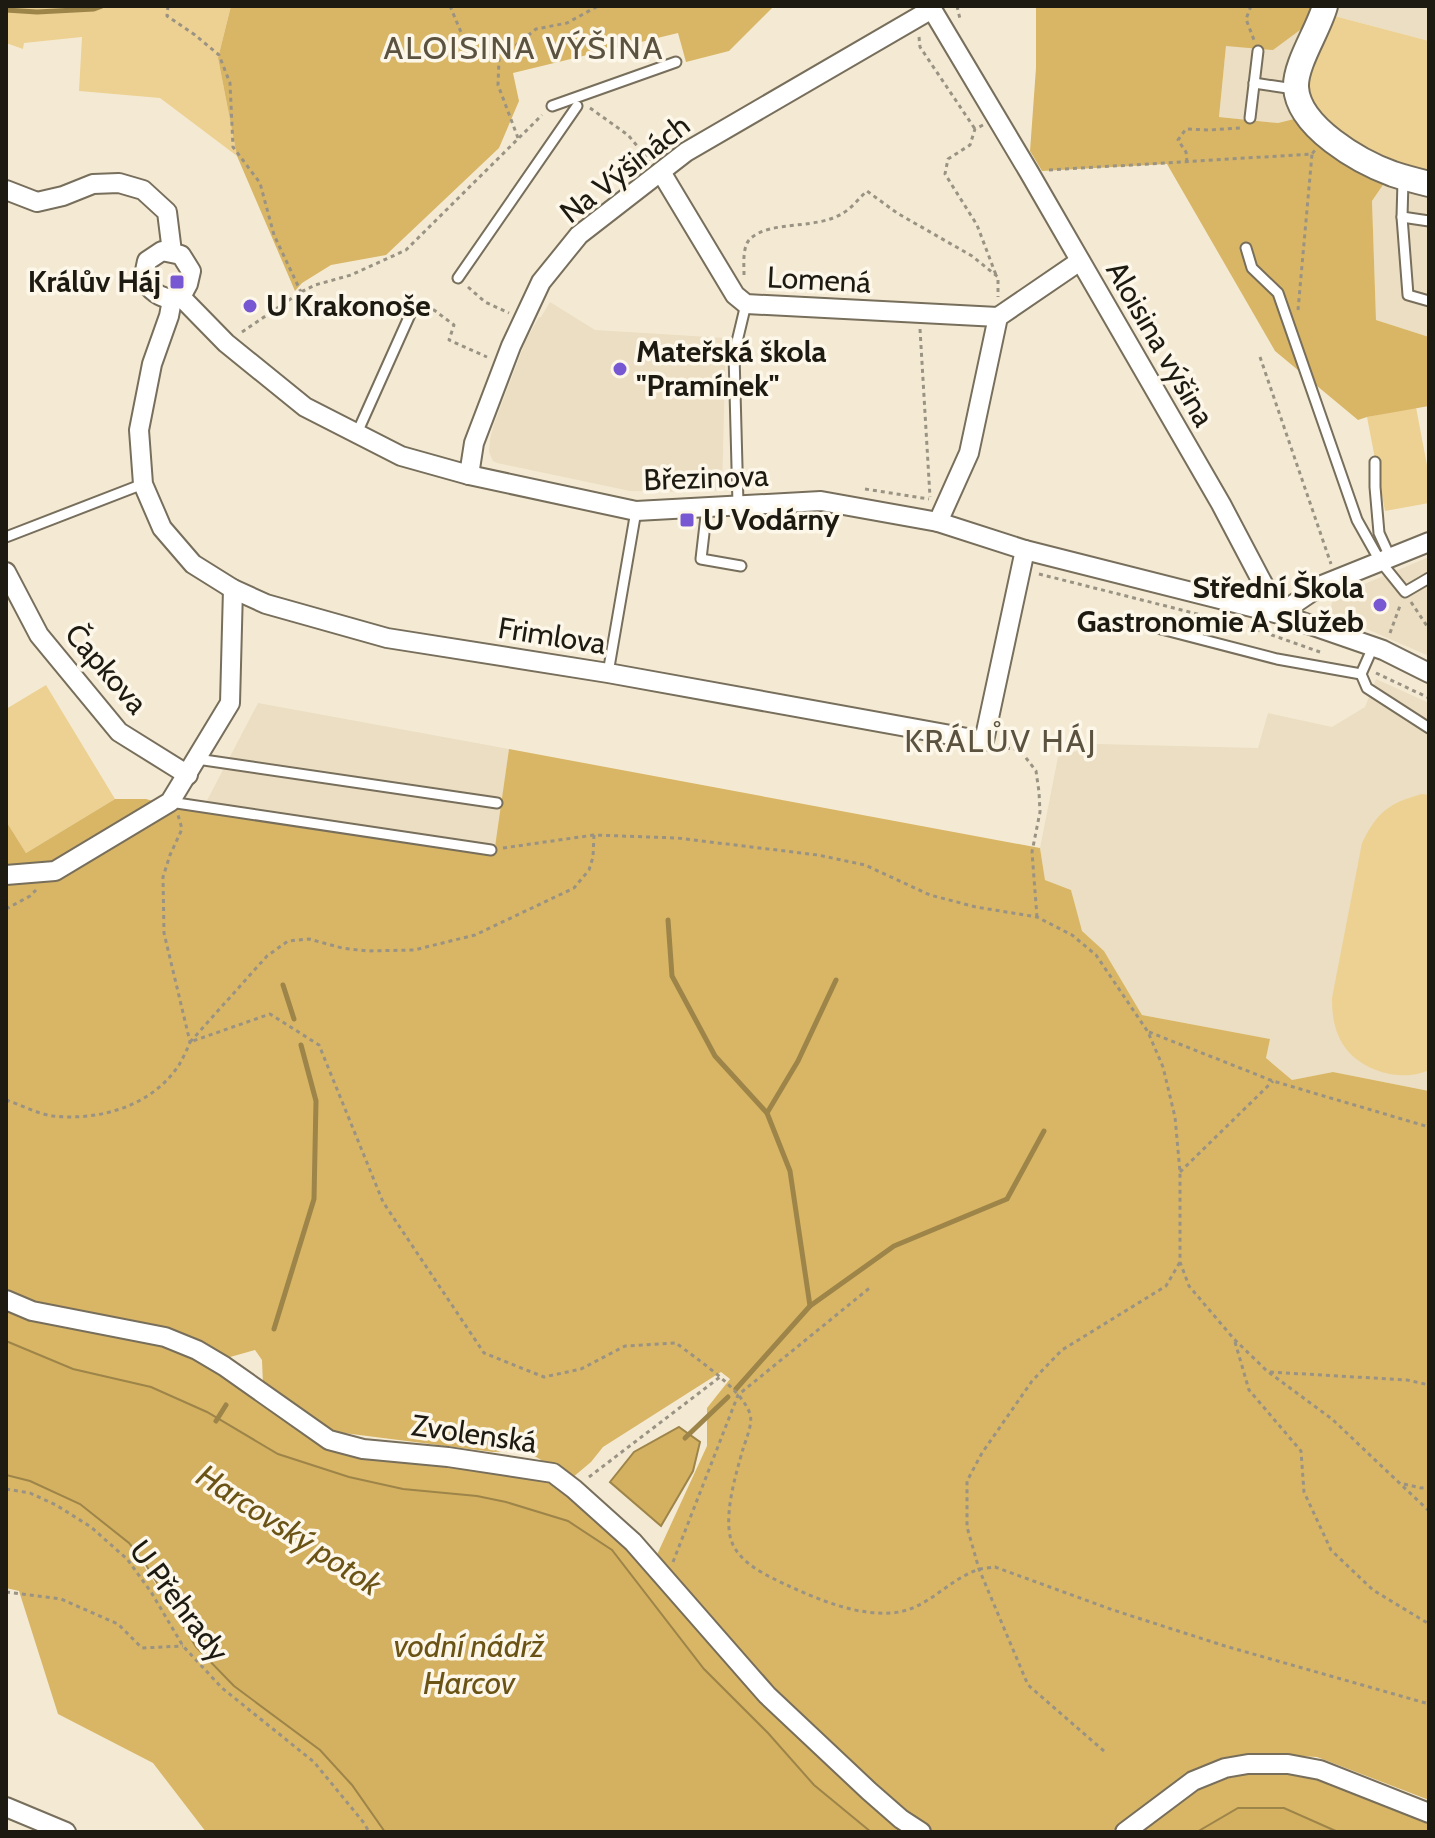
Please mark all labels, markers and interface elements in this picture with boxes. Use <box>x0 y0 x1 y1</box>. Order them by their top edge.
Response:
district label: ALOISINA VÝŠINA <box>384 28 664 67</box>
street label: Na Výšinách <box>552 106 697 231</box>
street label: Aloisina výšina <box>1098 255 1223 433</box>
street label: Lomená <box>766 258 873 301</box>
place label: Králův Háj <box>28 263 161 300</box>
marker: Králův Háj <box>168 273 186 291</box>
place label: U Krakonoše <box>266 287 431 324</box>
marker: U Krakonoše <box>241 297 259 315</box>
place label: Mateřská škola "Pramínek" <box>636 333 827 404</box>
marker: Mateřská škola "Pramínek" <box>611 360 629 378</box>
street label: Březinova <box>643 457 770 498</box>
place label: U Vodárny <box>703 501 840 538</box>
marker: U Vodárny <box>678 511 696 529</box>
place label: Střední Škola Gastronomie A Služeb <box>1077 569 1364 640</box>
marker: Střední Škola Gastronomie A Služeb <box>1371 596 1389 614</box>
street label: Frimlova <box>496 609 609 662</box>
street label: Čapkova <box>57 616 156 722</box>
district label: KRÁLŮV HÁJ <box>904 720 1098 760</box>
street label: Zvolenská <box>409 1406 540 1461</box>
water label: Harcovský potok <box>190 1455 390 1604</box>
street label: U Přehrady <box>122 1533 237 1669</box>
water label: vodní nádrž Harcov <box>394 1626 546 1702</box>

